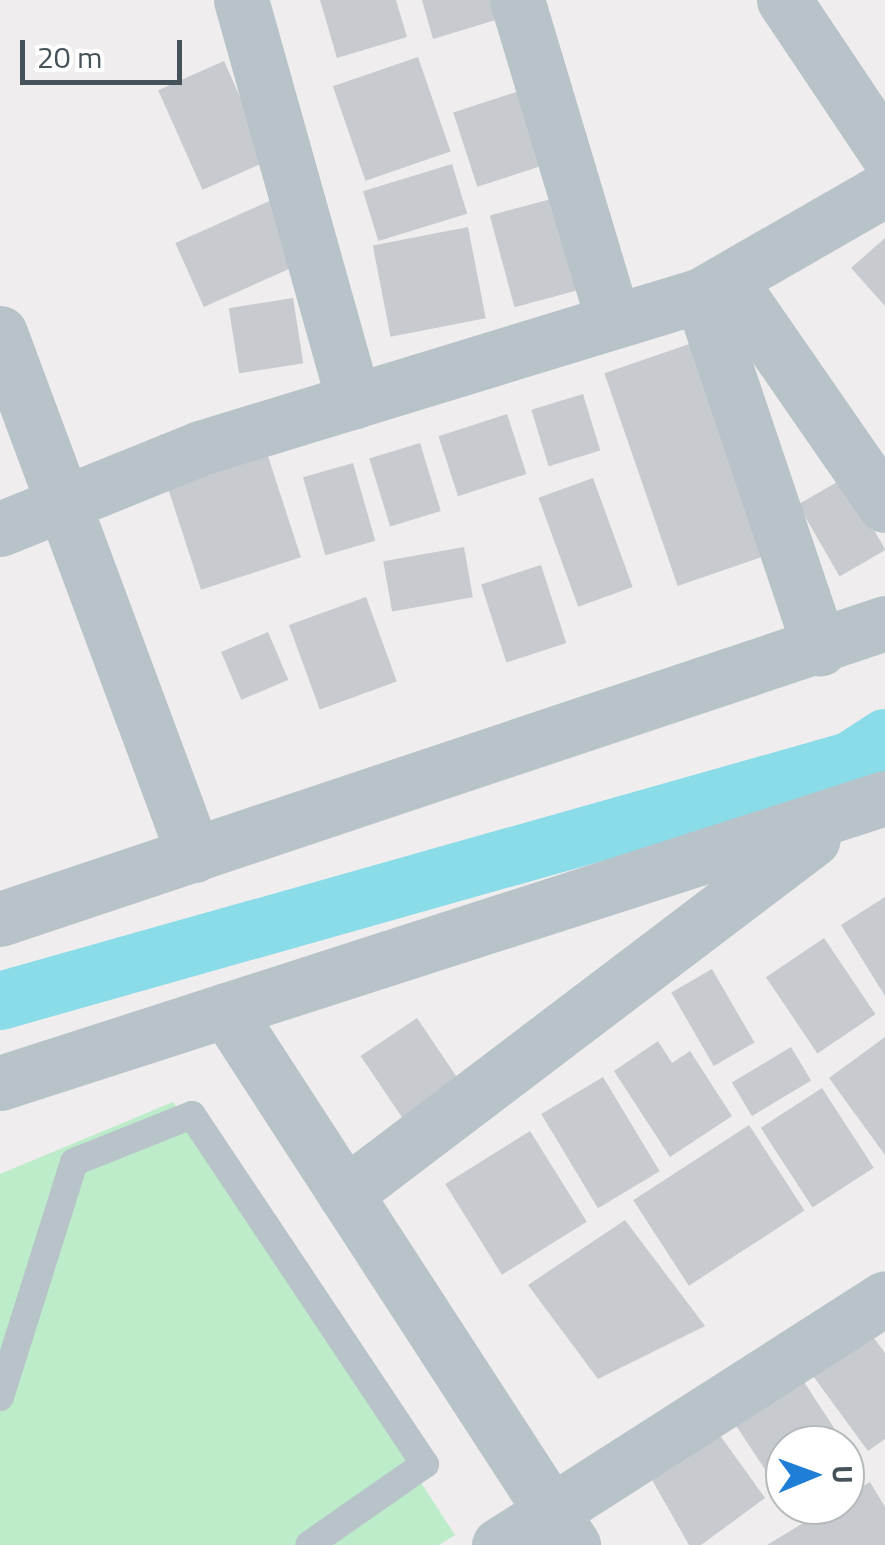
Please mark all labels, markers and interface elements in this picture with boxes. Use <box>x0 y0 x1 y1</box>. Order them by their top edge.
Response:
scale bar <box>25 20 188 82</box>
text: 20 m <box>37 34 102 80</box>
north arrow <box>765 1425 865 1525</box>
text: U <box>822 1465 865 1484</box>

